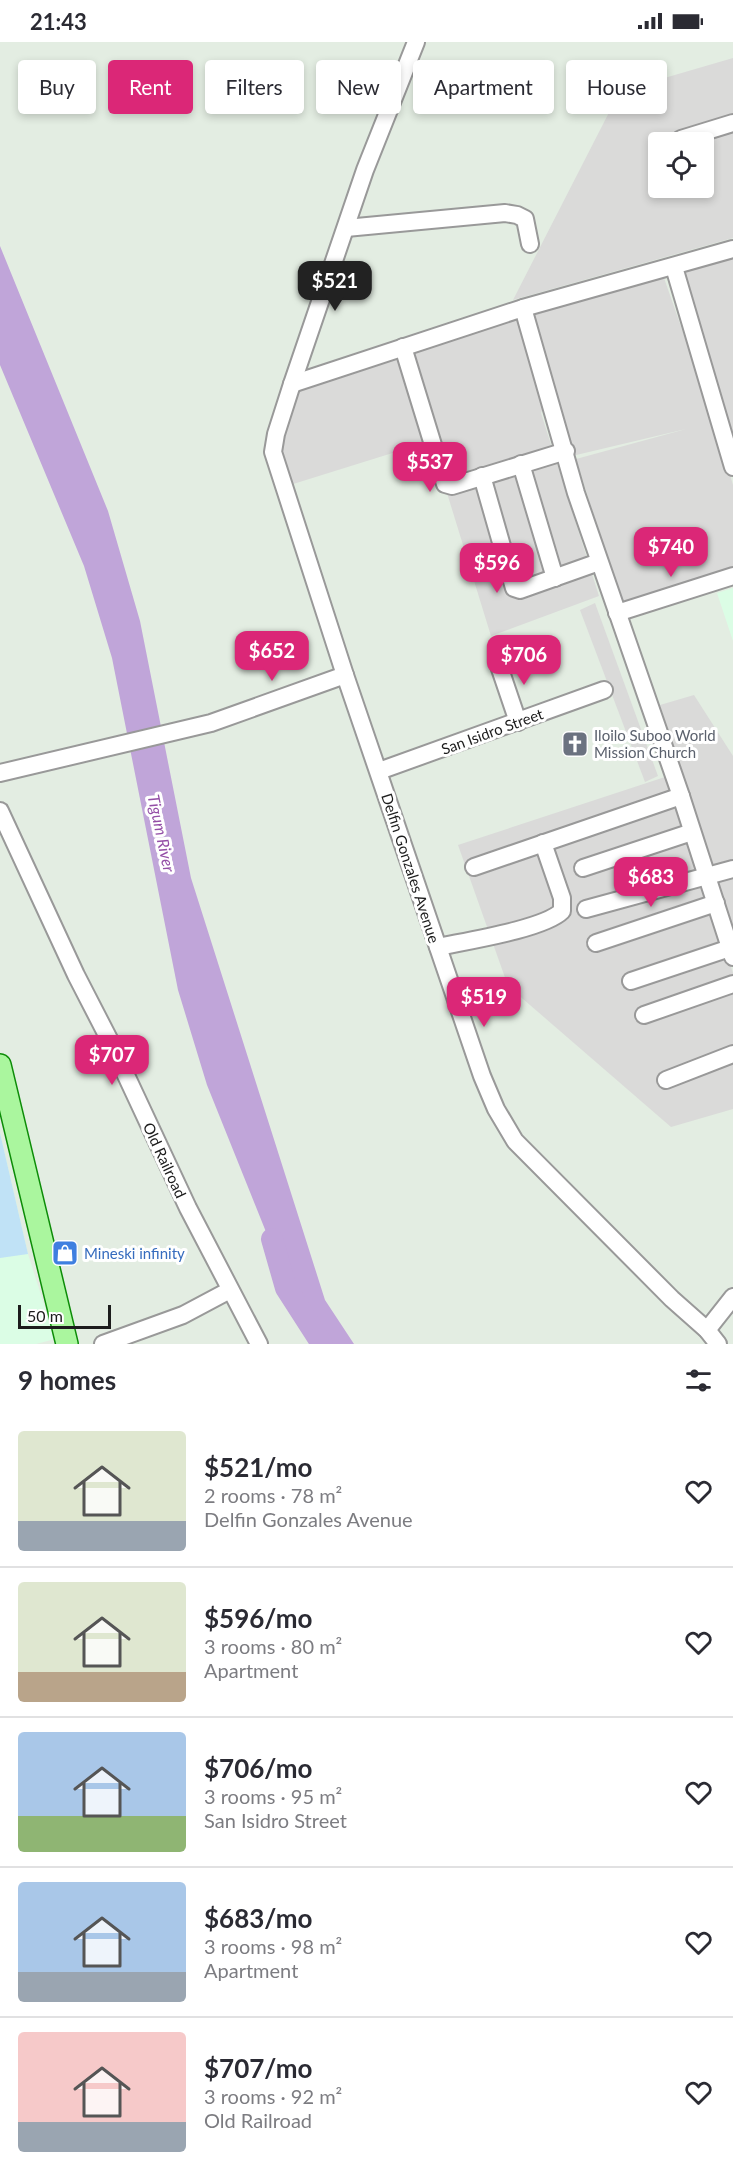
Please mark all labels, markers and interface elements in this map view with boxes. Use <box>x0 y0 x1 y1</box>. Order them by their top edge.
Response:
text: 21:43 <box>30 8 87 35</box>
chip: Buy <box>18 60 96 114</box>
chip: Rent <box>108 60 193 114</box>
chip: Filters <box>205 60 304 114</box>
chip: New <box>316 60 401 114</box>
chip: Apartment <box>413 60 554 114</box>
chip: House <box>566 60 667 114</box>
map controls <box>648 132 714 198</box>
button: locate <box>648 132 714 198</box>
pin: $521 <box>299 261 371 312</box>
text: $521 <box>312 268 358 292</box>
pin: $537 <box>394 442 466 493</box>
text: $537 <box>407 449 453 473</box>
pin: $740 <box>635 527 707 578</box>
text: $740 <box>648 534 694 558</box>
pin: $596 <box>461 543 533 594</box>
text: $596 <box>474 550 520 574</box>
pin: $652 <box>236 631 308 682</box>
pin: $706 <box>488 635 560 686</box>
text: $652 <box>249 638 295 662</box>
text: $706 <box>501 642 547 666</box>
street label: San Isidro Street <box>439 704 546 758</box>
place label: Iloilo Suboo World Mission Church <box>594 726 716 761</box>
church icon: Iloilo Suboo World Mission Church <box>560 729 590 759</box>
street label: Delfin Gonzales Avenue <box>378 791 444 945</box>
water label: Tigum River <box>145 793 180 874</box>
pin: $683 <box>615 857 687 908</box>
text: $683 <box>628 864 674 888</box>
pin: $519 <box>448 977 520 1028</box>
text: $519 <box>461 984 507 1008</box>
pin: $707 <box>76 1035 148 1086</box>
text: $707 <box>89 1042 135 1066</box>
street label: Old Railroad <box>140 1119 190 1201</box>
shop icon: Mineski infinity <box>50 1238 80 1268</box>
place label: Mineski infinity <box>84 1244 185 1262</box>
scale bar <box>18 1302 111 1330</box>
text: 50 m <box>27 1306 63 1325</box>
text: 9 homes <box>18 1364 116 1396</box>
icon: filters <box>682 1364 715 1397</box>
text: $521/mo <box>204 1451 312 1483</box>
icon: home <box>66 1455 138 1527</box>
icon: heart <box>682 1475 715 1508</box>
text: 2 rooms · 78 m² <box>204 1483 342 1507</box>
text: Delfin Gonzales Avenue <box>204 1507 413 1531</box>
text: $596/mo <box>204 1602 312 1634</box>
icon: home <box>66 1606 138 1678</box>
icon: heart <box>682 1626 715 1659</box>
text: 3 rooms · 80 m² <box>204 1634 342 1658</box>
text: Apartment <box>204 1658 298 1682</box>
text: $706/mo <box>204 1752 312 1784</box>
icon: home <box>66 1756 138 1828</box>
icon: heart <box>682 1776 715 1809</box>
text: 3 rooms · 95 m² <box>204 1784 342 1808</box>
text: San Isidro Street <box>204 1808 347 1832</box>
text: $683/mo <box>204 1902 312 1934</box>
icon: home <box>66 1906 138 1978</box>
icon: heart <box>682 1926 715 1959</box>
text: 3 rooms · 98 m² <box>204 1934 342 1958</box>
text: Apartment <box>204 1958 298 1982</box>
text: $707/mo <box>204 2052 312 2084</box>
icon: home <box>66 2056 138 2128</box>
icon: heart <box>682 2076 715 2109</box>
text: 3 rooms · 92 m² <box>204 2084 342 2108</box>
text: Old Railroad <box>204 2108 312 2132</box>

